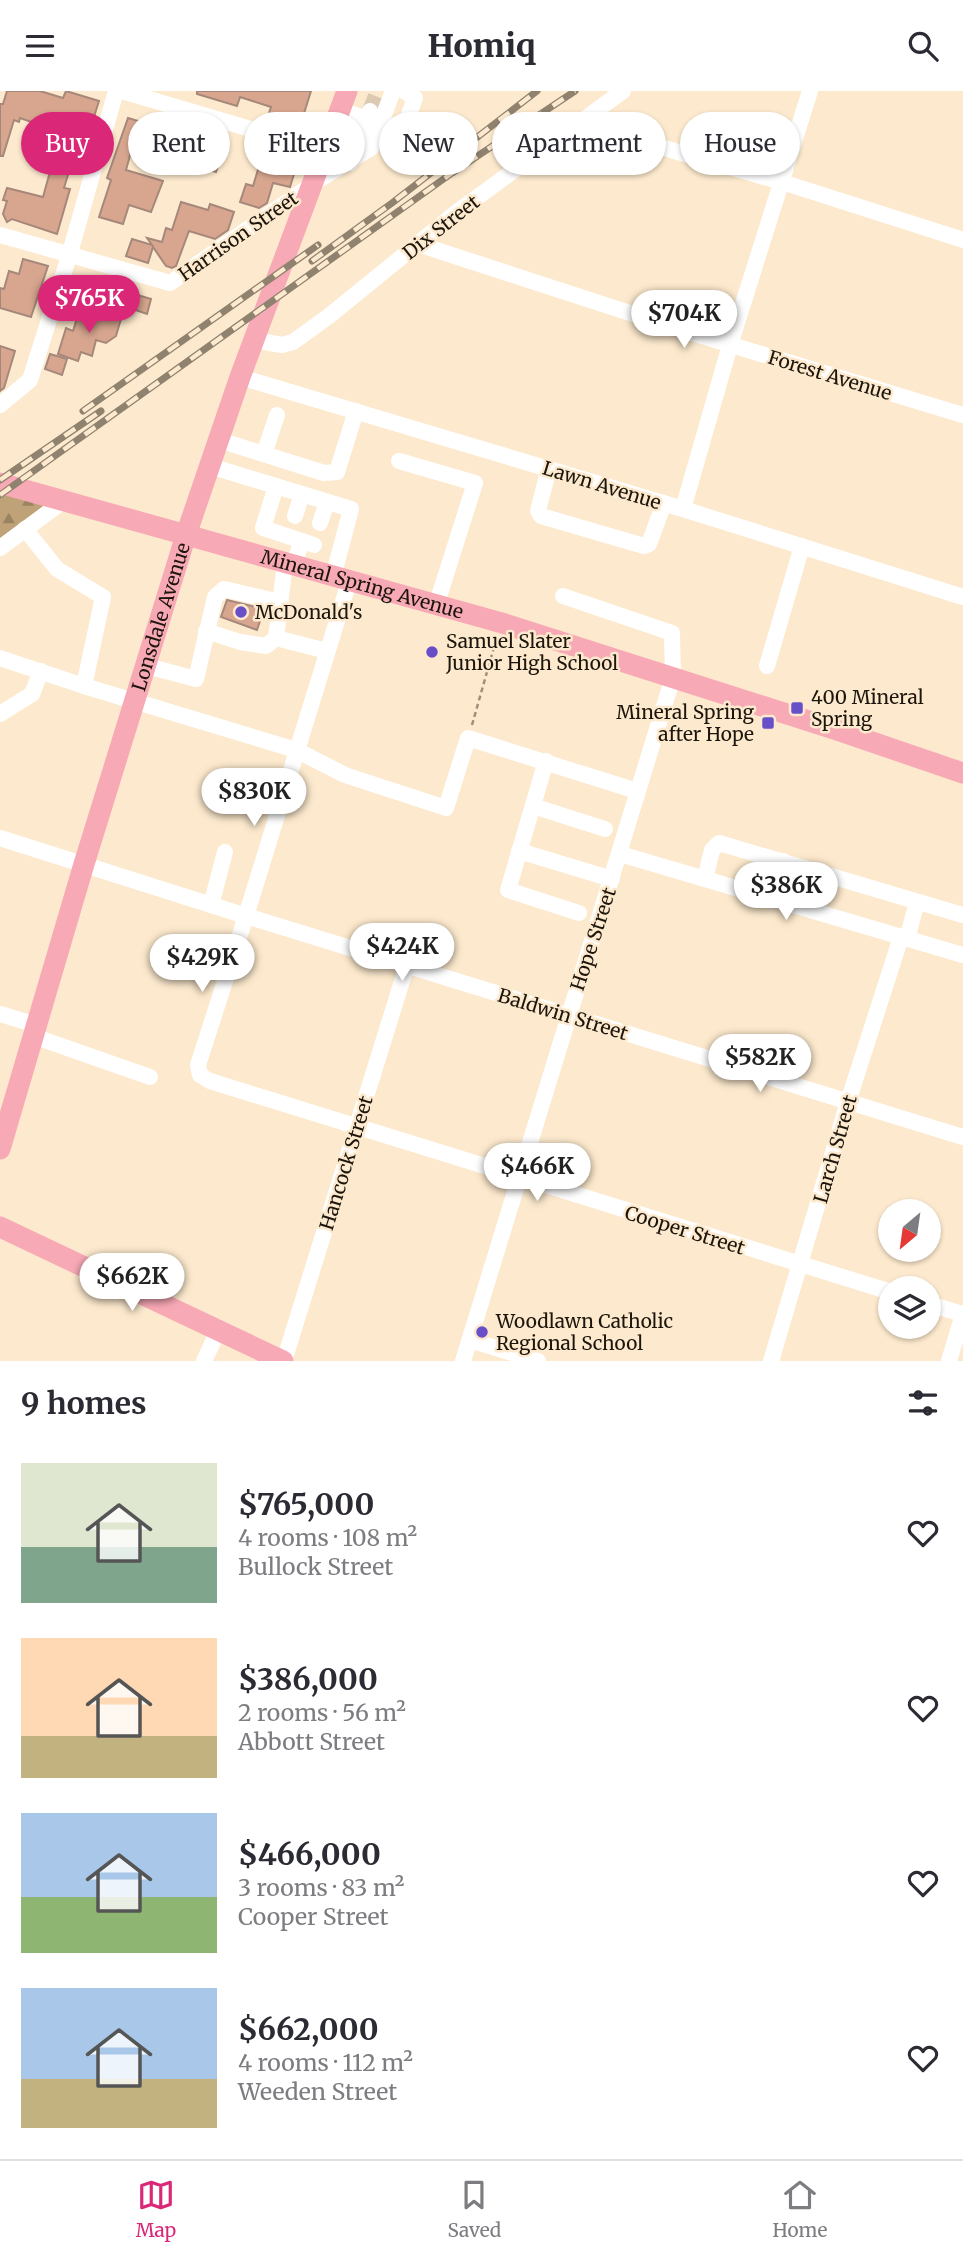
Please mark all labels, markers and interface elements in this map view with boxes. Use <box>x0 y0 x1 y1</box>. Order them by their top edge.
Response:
text: Homiq <box>427 26 536 66</box>
icon: menu <box>21 27 59 65</box>
icon: search <box>904 27 942 65</box>
chip: Buy <box>21 112 114 175</box>
chip: Rent <box>128 112 230 175</box>
chip: Filters <box>244 112 365 175</box>
chip: New <box>379 112 478 175</box>
chip: Apartment <box>492 112 666 175</box>
chip: House <box>680 112 800 175</box>
street label: Harrison Street <box>174 186 303 286</box>
street label: Dix Street <box>398 189 485 264</box>
pin: $765K <box>40 275 138 335</box>
text: $765K <box>54 283 124 312</box>
pin: $704K <box>635 291 733 350</box>
text: $704K <box>647 298 721 327</box>
street label: Forest Avenue <box>765 345 895 405</box>
street label: Lawn Avenue <box>540 456 664 514</box>
street label: Lonsdale Avenue <box>126 540 195 694</box>
street label: Mineral Spring Avenue <box>258 544 466 624</box>
place label: McDonald's <box>255 600 362 624</box>
marker: McDonald's <box>233 604 249 620</box>
place label: Samuel Slater Junior High School <box>445 629 618 675</box>
marker: Samuel Slater Junior High School <box>424 644 440 660</box>
place label: 400 Mineral Spring <box>811 685 924 731</box>
place label: Mineral Spring after Hope <box>616 700 754 746</box>
marker: 400 Mineral Spring <box>789 700 805 716</box>
marker: Mineral Spring after Hope <box>760 715 776 731</box>
pin: $830K <box>205 769 303 828</box>
text: $830K <box>217 776 291 805</box>
pin: $386K <box>737 863 835 922</box>
text: $386K <box>750 870 822 899</box>
street label: Hope Street <box>565 884 621 994</box>
pin: $424K <box>353 923 451 983</box>
text: $424K <box>365 931 439 960</box>
pin: $429K <box>153 935 251 994</box>
text: $429K <box>166 942 238 971</box>
street label: Baldwin Street <box>495 983 631 1045</box>
pin: $582K <box>711 1035 809 1094</box>
text: $582K <box>724 1042 796 1071</box>
street label: Hancock Street <box>314 1092 378 1233</box>
street label: Larch Street <box>808 1092 862 1206</box>
pin: $466K <box>488 1143 586 1203</box>
text: $466K <box>500 1151 574 1180</box>
north arrow <box>878 1199 942 1262</box>
map controls <box>878 1199 941 1339</box>
street label: Cooper Street <box>622 1200 749 1260</box>
pin: $662K <box>83 1253 181 1313</box>
text: $662K <box>96 1261 169 1290</box>
button: layers <box>878 1276 941 1339</box>
place label: Woodlawn Catholic Regional School <box>495 1309 673 1355</box>
marker: Woodlawn Catholic Regional School <box>474 1324 490 1340</box>
text: 9 homes <box>21 1384 147 1422</box>
icon: filters <box>904 1384 942 1422</box>
text: $765,000 <box>238 1485 374 1523</box>
icon: home <box>77 1491 161 1575</box>
icon: heart <box>904 1514 942 1552</box>
text: 4 rooms · 108 m² <box>238 1523 417 1552</box>
text: Bullock Street <box>238 1552 393 1581</box>
text: $386,000 <box>238 1660 378 1698</box>
icon: home <box>77 1666 161 1750</box>
icon: heart <box>904 1689 942 1727</box>
text: 2 rooms · 56 m² <box>238 1698 406 1727</box>
text: Abbott Street <box>238 1727 385 1756</box>
text: $466,000 <box>238 1835 381 1873</box>
icon: home <box>77 1841 161 1925</box>
icon: heart <box>904 1864 942 1902</box>
text: 3 rooms · 83 m² <box>238 1873 404 1902</box>
text: Cooper Street <box>238 1902 389 1931</box>
text: $662,000 <box>238 2010 379 2048</box>
icon: home <box>77 2016 161 2100</box>
icon: heart <box>904 2039 942 2077</box>
text: 4 rooms · 112 m² <box>238 2048 413 2077</box>
text: Weeden Street <box>238 2077 397 2106</box>
tab: Map <box>136 2176 176 2242</box>
tab: Saved <box>447 2176 501 2242</box>
tab: Home <box>773 2176 827 2242</box>

